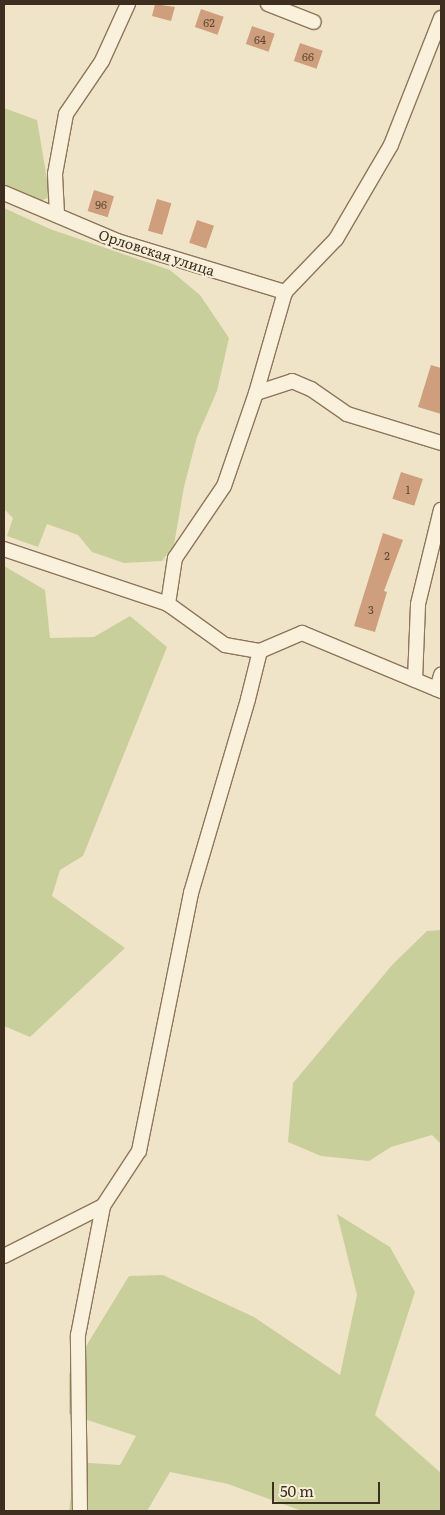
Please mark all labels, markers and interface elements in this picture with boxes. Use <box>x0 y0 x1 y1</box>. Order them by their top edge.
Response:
house number: 62 <box>203 15 215 29</box>
house number: 64 <box>254 32 266 46</box>
house number: 66 <box>302 49 314 63</box>
house number: 96 <box>95 197 107 211</box>
street label: Орловская улица <box>97 225 217 279</box>
house number: 1 <box>406 482 410 496</box>
house number: 2 <box>384 548 390 562</box>
house number: 3 <box>368 602 374 616</box>
scale bar <box>275 1472 382 1504</box>
text: 50 m <box>280 1479 314 1502</box>

